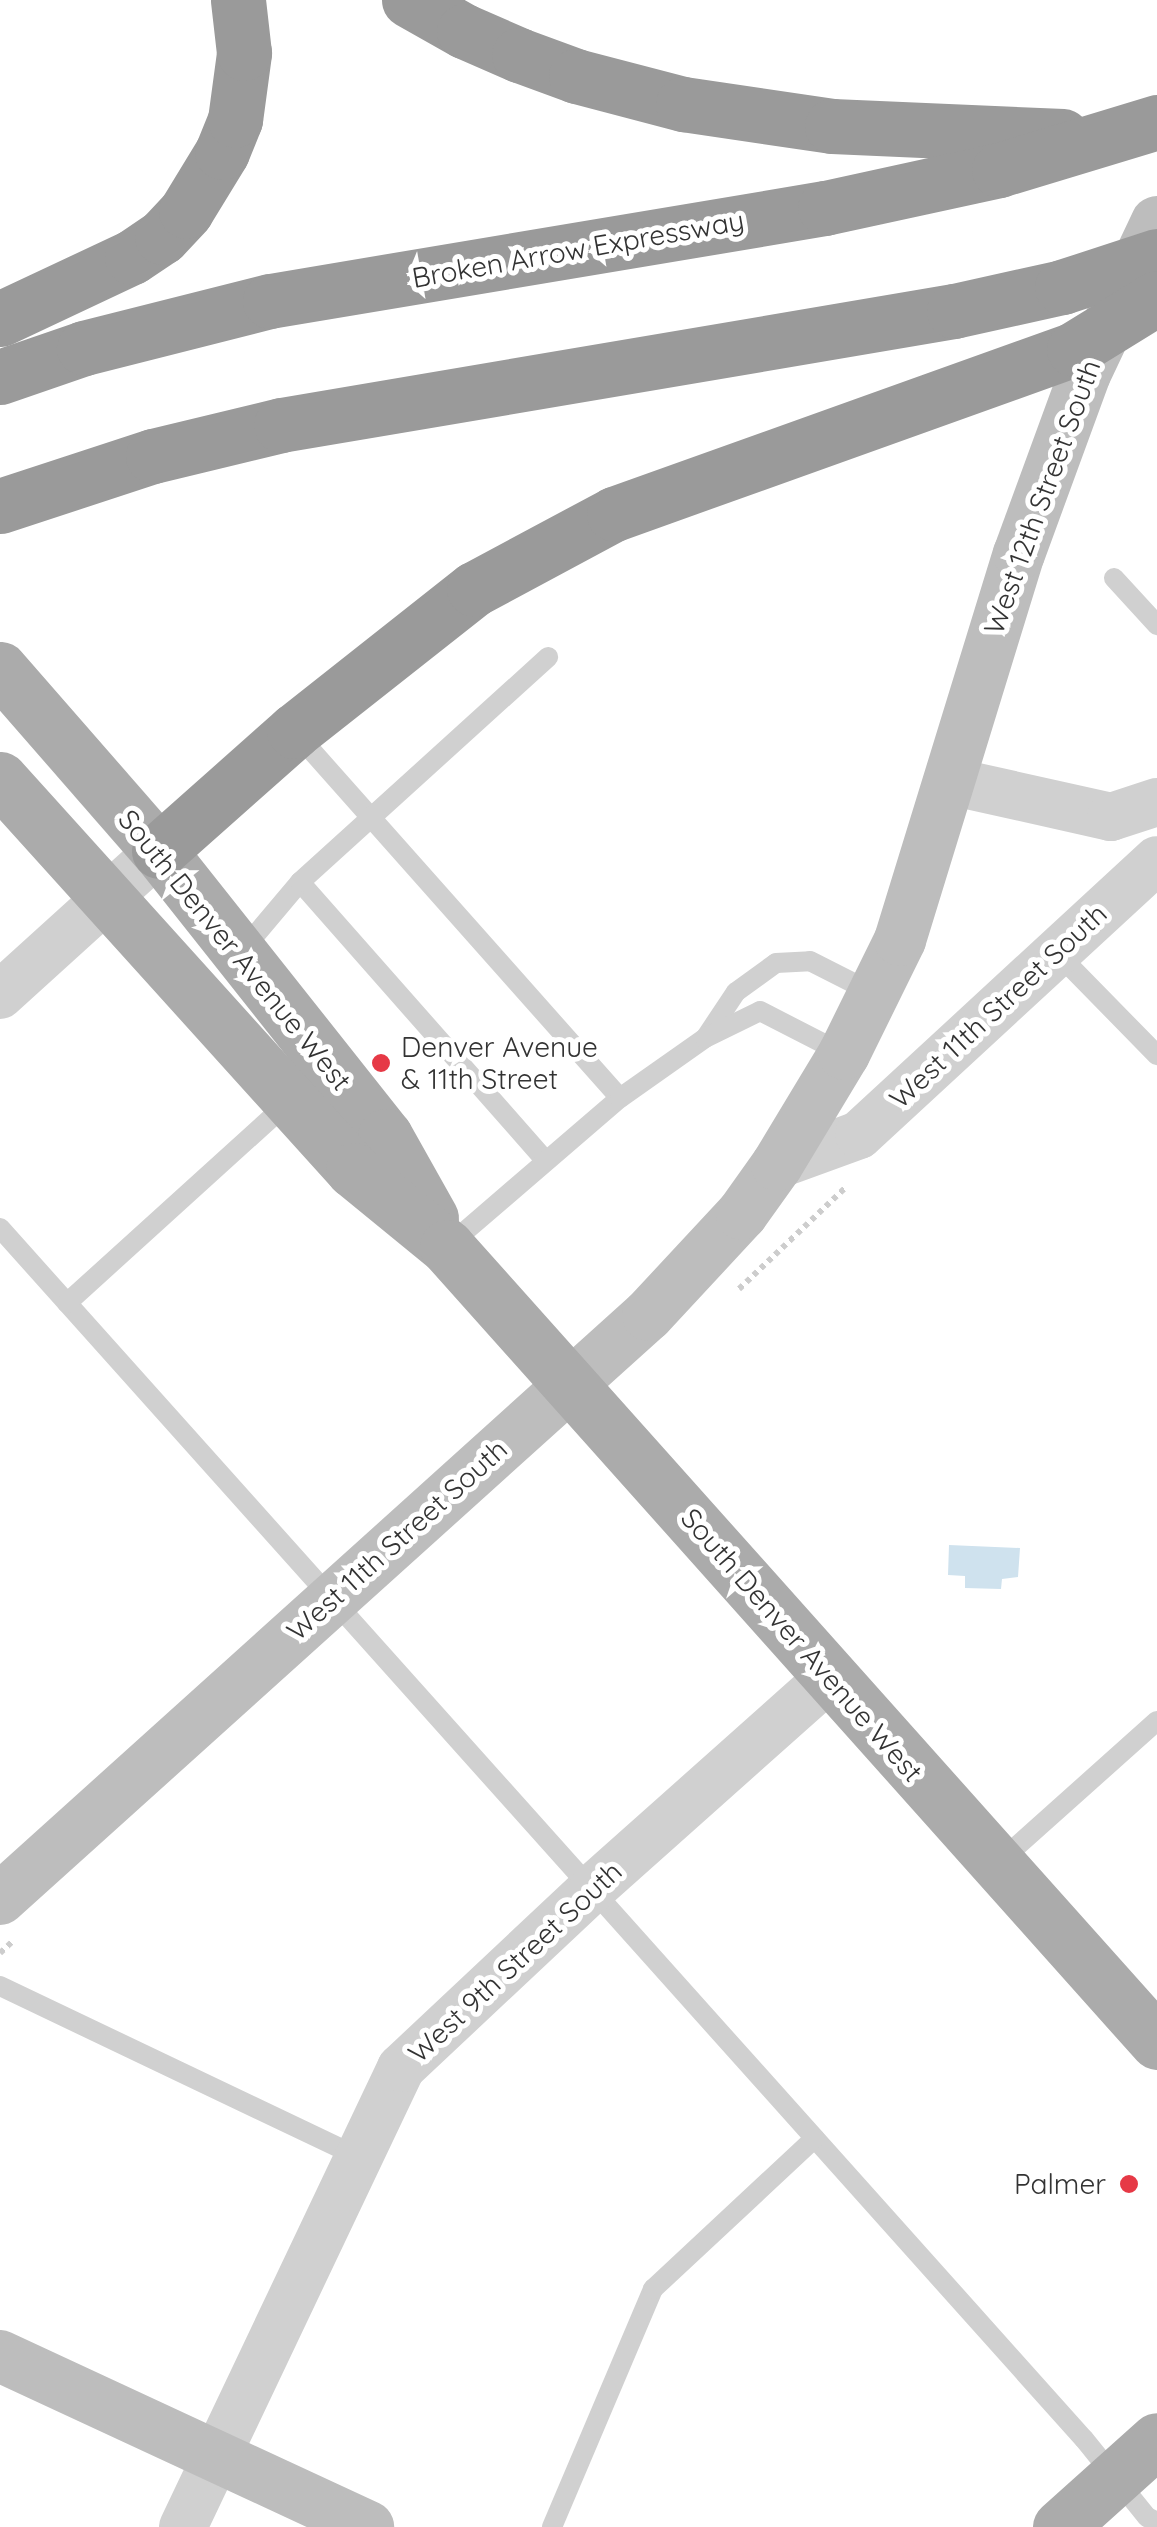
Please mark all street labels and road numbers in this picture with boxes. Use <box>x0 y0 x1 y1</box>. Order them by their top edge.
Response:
street label: Broken Arrow Expressway <box>409 203 747 295</box>
street label: West 12th Street South <box>977 355 1107 639</box>
street label: South Denver Avenue West <box>111 803 359 1097</box>
street label: West 11th Street South <box>882 897 1114 1115</box>
street label: West 11th Street South <box>280 1432 514 1648</box>
street label: South Denver Avenue West <box>674 1501 930 1789</box>
street label: West 9th Street South <box>401 1854 629 2070</box>

